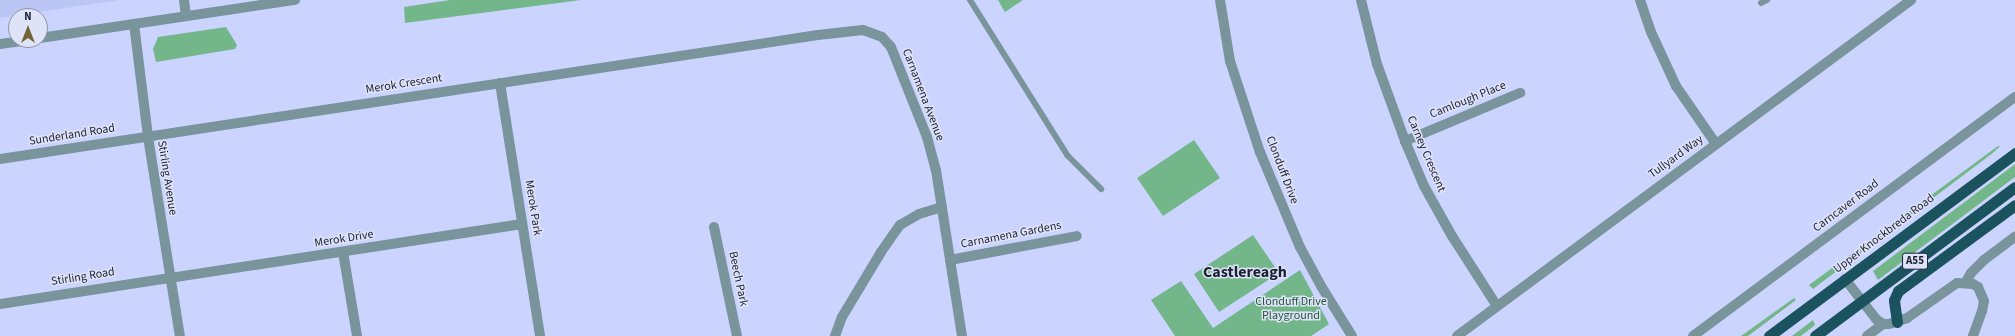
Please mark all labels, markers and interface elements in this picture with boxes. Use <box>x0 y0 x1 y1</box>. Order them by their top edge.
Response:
north arrow <box>8 8 48 48</box>
text: N <box>24 9 32 24</box>
street label: Carnamena Avenue <box>899 47 947 143</box>
street label: Merok Crescent <box>365 71 443 97</box>
street label: Camlough Place <box>1428 78 1508 122</box>
street label: Carney Crescent <box>1403 114 1449 194</box>
street label: Sunderland Road <box>28 121 116 149</box>
street label: Tullyard Way <box>1646 132 1706 182</box>
street label: Clonduff Drive <box>1262 134 1302 206</box>
street label: Stirling Avenue <box>154 140 180 216</box>
street label: Carncaver Road <box>1810 177 1882 235</box>
street label: Merok Park <box>522 179 544 237</box>
street label: Upper Knockbreda Road <box>1831 191 1937 277</box>
street label: Carnamena Gardens <box>959 218 1063 252</box>
street label: Merok Drive <box>313 227 375 251</box>
street label: Beech Park <box>725 250 751 308</box>
road number: A55 <box>1902 252 1928 270</box>
district label: Castlereagh <box>1203 262 1287 282</box>
street label: Stirling Road <box>50 265 116 289</box>
park label: Clonduff Drive Playground <box>1255 295 1327 323</box>

